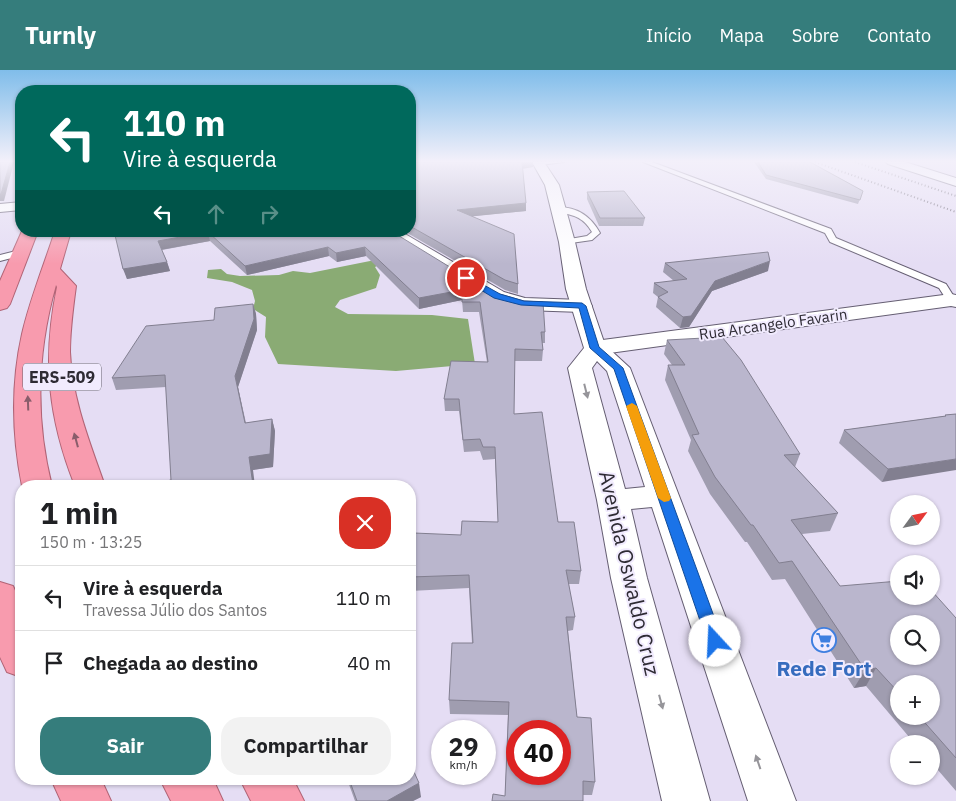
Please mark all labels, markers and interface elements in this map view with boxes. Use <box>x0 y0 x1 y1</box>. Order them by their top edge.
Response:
text: Turnly <box>25 19 96 51</box>
text: Início <box>646 24 692 47</box>
text: Mapa <box>720 24 764 47</box>
text: Sobre <box>792 24 839 47</box>
text: Contato <box>867 24 931 47</box>
text: 110 m <box>123 100 226 146</box>
icon: left <box>40 105 105 170</box>
text: Vire à esquerda <box>123 144 277 173</box>
icon: left <box>149 200 177 228</box>
icon: ahead <box>202 200 230 228</box>
icon: right <box>255 200 283 228</box>
pin <box>445 257 487 299</box>
icon: arrive <box>452 264 480 292</box>
street label: Rua Arcangelo Favarin <box>698 304 848 344</box>
road number: ERS-509 <box>23 364 101 390</box>
one-way arrow <box>582 384 590 399</box>
one-way arrow <box>24 395 32 411</box>
one-way arrow <box>71 432 79 447</box>
street label: Avenida Oswaldo Cruz <box>593 468 667 678</box>
text: 1 min <box>40 493 118 532</box>
north arrow <box>890 495 940 545</box>
map controls <box>890 495 940 785</box>
button: close <box>339 497 391 549</box>
text: 150 m · 13:25 <box>40 532 142 552</box>
button: sound <box>890 555 940 605</box>
text: Vire à esquerda <box>83 576 223 600</box>
icon: left <box>40 584 68 612</box>
text: 110 m <box>336 586 391 610</box>
text: Travessa Júlio dos Santos <box>83 600 267 620</box>
position arrow <box>688 614 740 666</box>
button: search <box>890 615 940 665</box>
supermarket icon: Rede Fort <box>811 627 837 653</box>
icon: arrive <box>40 649 68 677</box>
text: Chegada ao destino <box>83 651 258 675</box>
text: 40 m <box>347 651 391 675</box>
place label: Rede Fort <box>776 654 872 682</box>
button: + <box>890 675 940 725</box>
one-way arrow <box>658 695 666 710</box>
button: Sair <box>40 717 211 775</box>
button: Compartilhar <box>221 717 391 775</box>
speed limit sign: 40 <box>506 720 571 785</box>
text: 29 <box>448 730 479 763</box>
button: − <box>890 735 940 785</box>
one-way arrow <box>754 754 761 769</box>
text: km/h <box>449 757 478 772</box>

